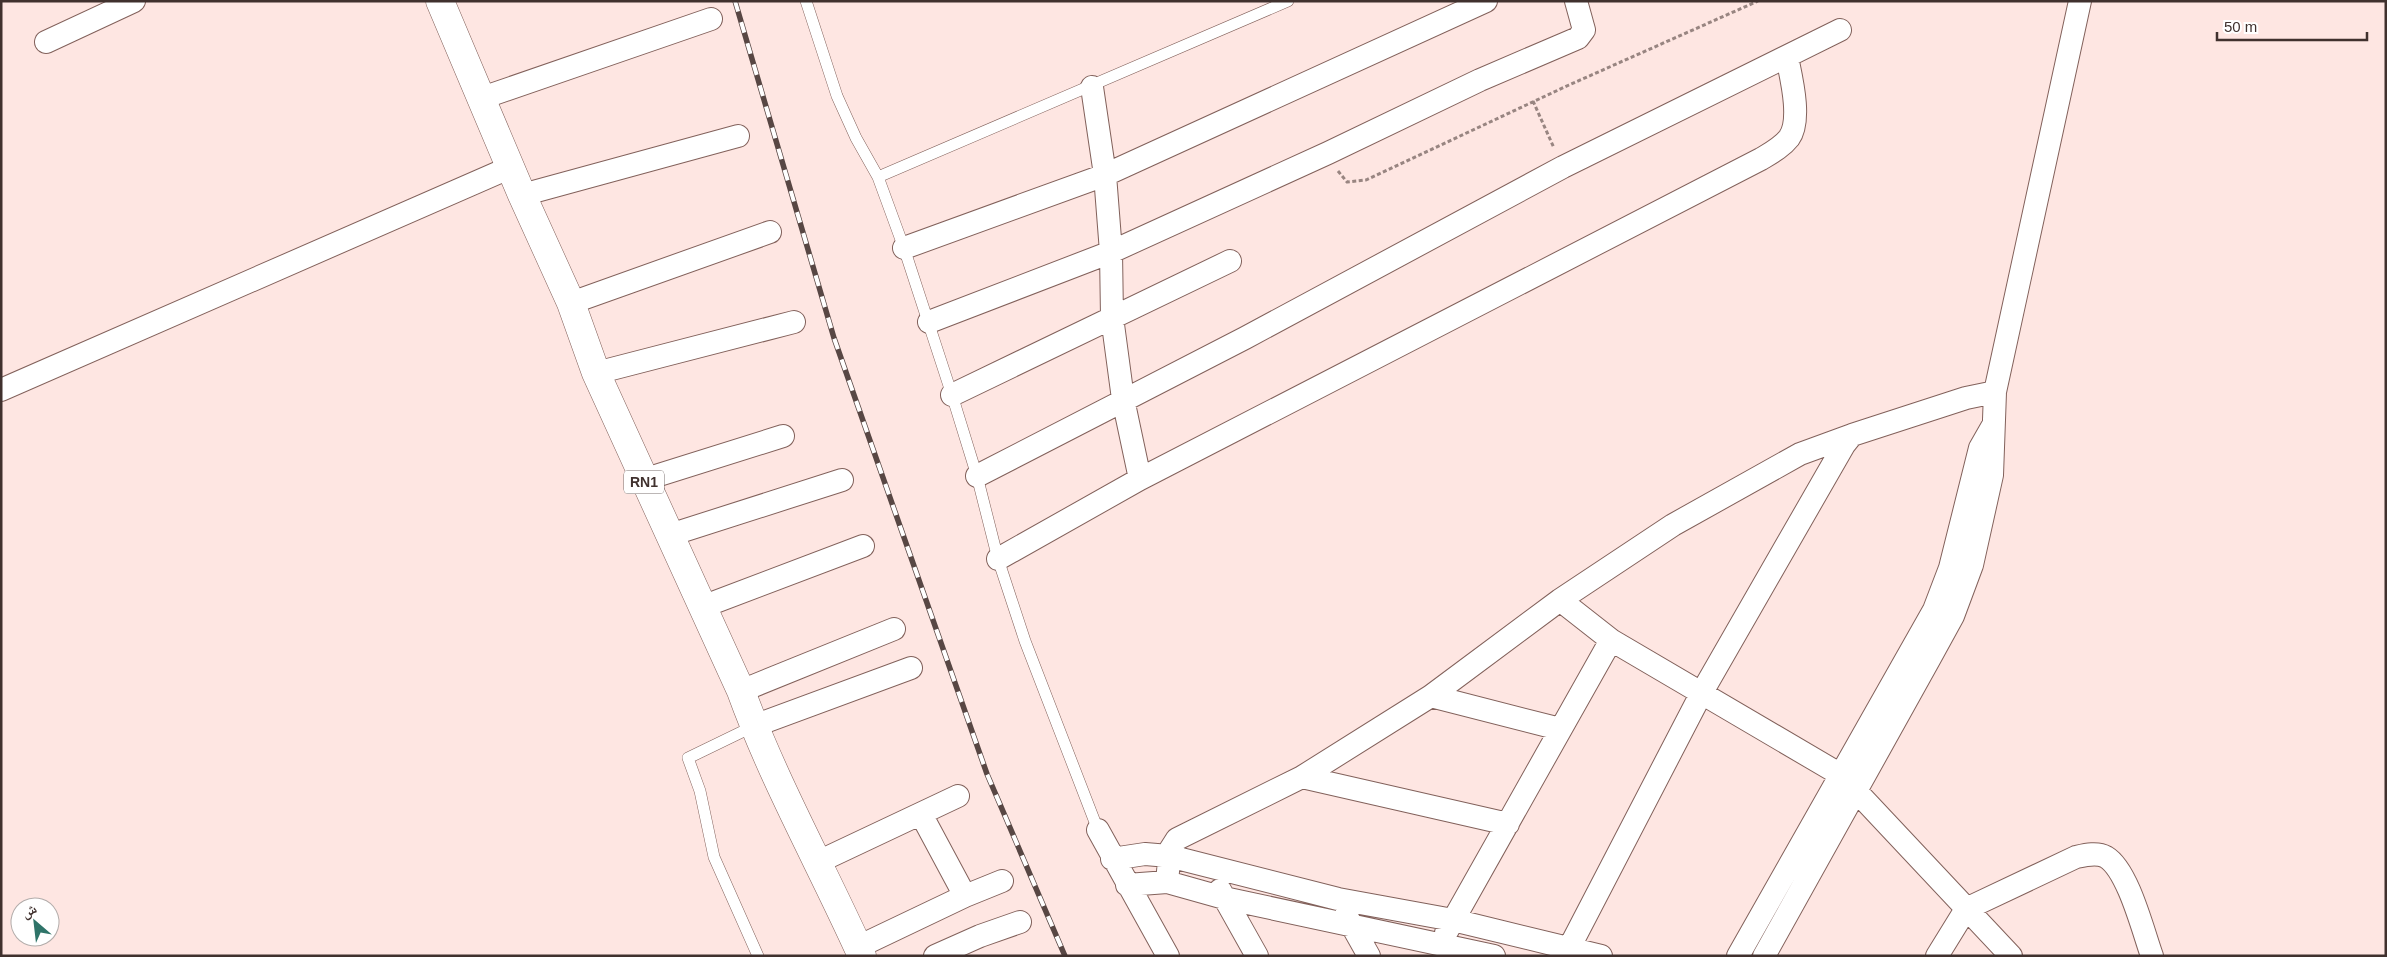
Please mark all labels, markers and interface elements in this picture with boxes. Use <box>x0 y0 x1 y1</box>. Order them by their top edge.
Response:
scale bar <box>2217 10 2367 42</box>
text: 50 m <box>2224 18 2257 35</box>
road number: RN1 <box>624 471 664 494</box>
north arrow <box>10 897 60 947</box>
text: ش <box>19 900 40 922</box>

